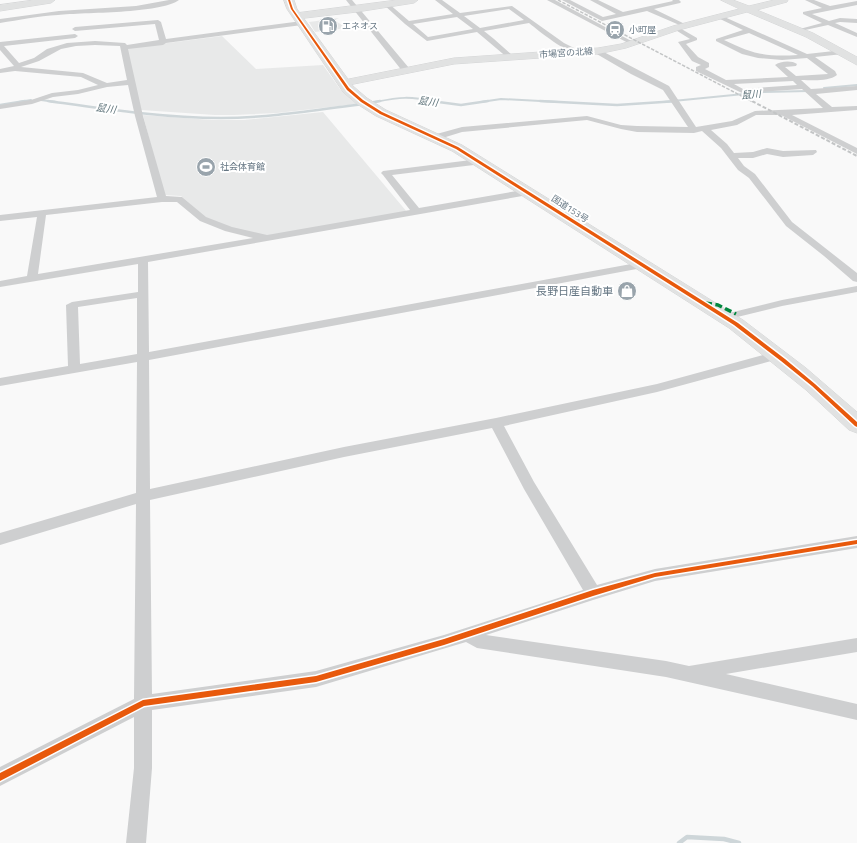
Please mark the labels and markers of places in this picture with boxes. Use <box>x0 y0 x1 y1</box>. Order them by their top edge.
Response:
fuel station icon: エネオス <box>317 15 339 37</box>
place label: エネオス <box>342 19 378 32</box>
station icon: 小町屋 <box>604 19 626 41</box>
place label: 小町屋 <box>629 23 656 36</box>
sports icon: 社会体育館 <box>195 156 217 178</box>
place label: 社会体育館 <box>220 160 265 173</box>
shop icon: 長野日産自動車 <box>616 280 638 302</box>
place label: 長野日産自動車 <box>536 283 613 299</box>

